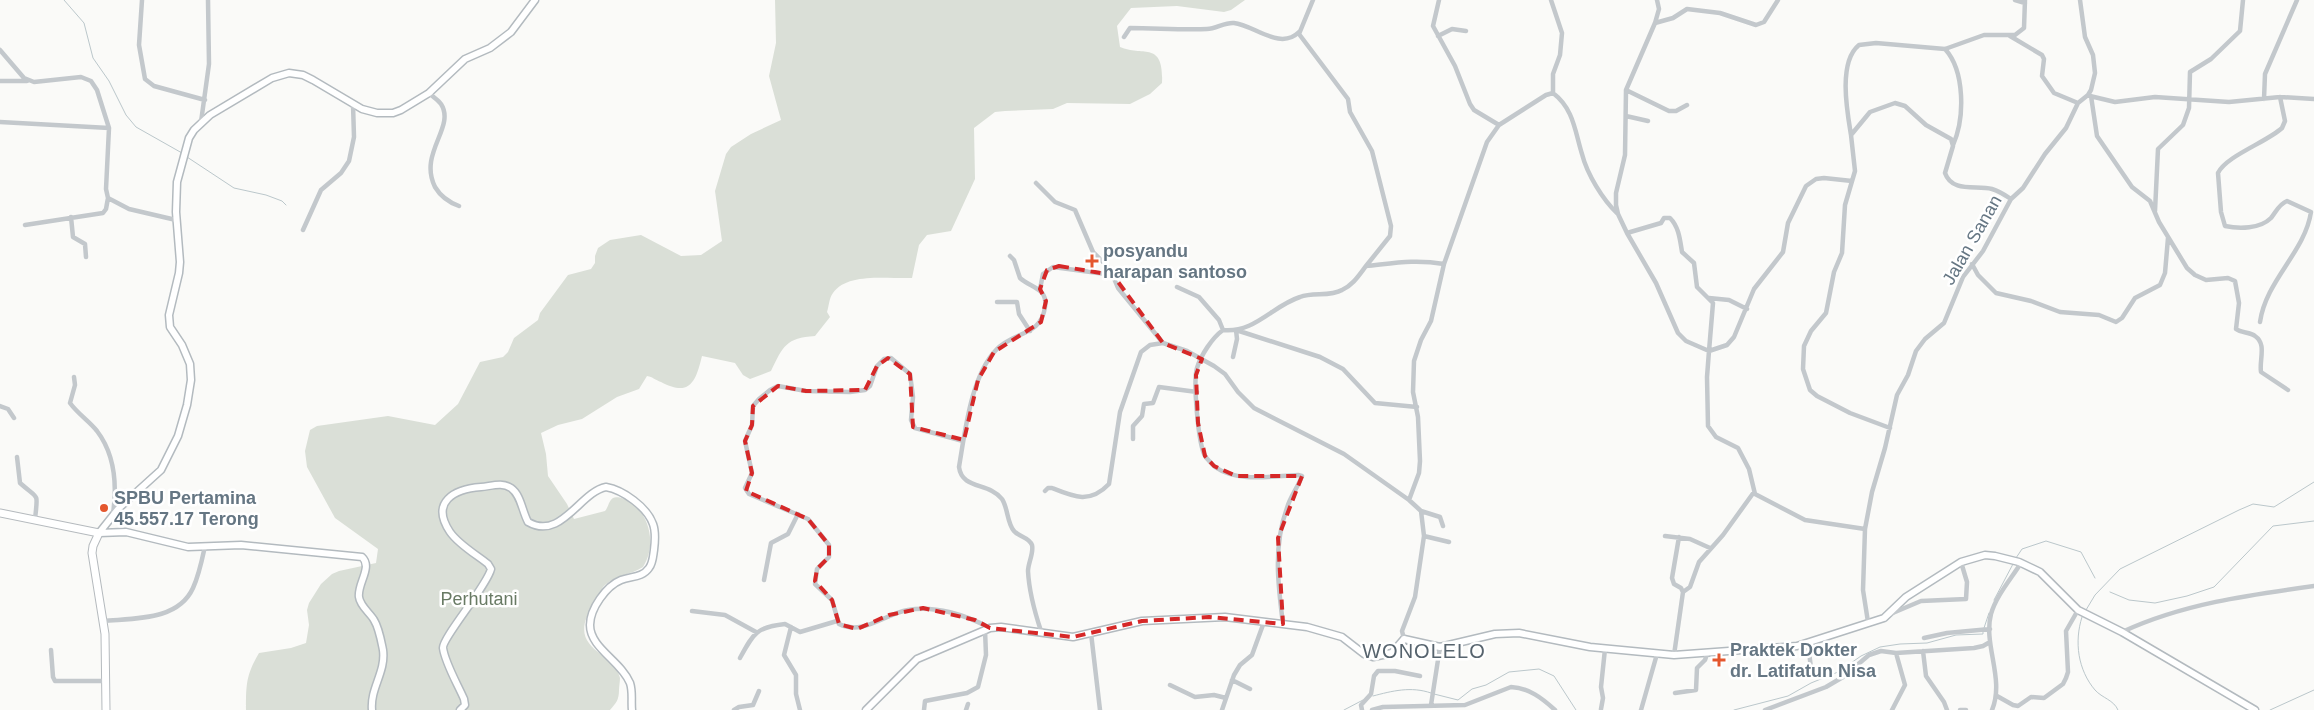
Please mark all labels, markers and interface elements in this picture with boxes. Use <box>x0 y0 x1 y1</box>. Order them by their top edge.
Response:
street label: Jalan Sanan <box>1938 192 2006 288</box>
place label: posyandu harapan santoso <box>1103 241 1247 282</box>
marker: posyandu harapan santoso <box>1085 254 1099 268</box>
place label: SPBU Pertamina 45.557.17 Terong <box>114 488 259 529</box>
marker: SPBU Pertamina 45.557.17 Terong <box>98 502 110 514</box>
park label: Perhutani <box>440 589 518 609</box>
district label: WONOLELO <box>1362 640 1486 662</box>
place label: Praktek Dokter dr. Latifatun Nisa <box>1730 640 1877 681</box>
marker: Praktek Dokter dr. Latifatun Nisa <box>1712 653 1726 667</box>

